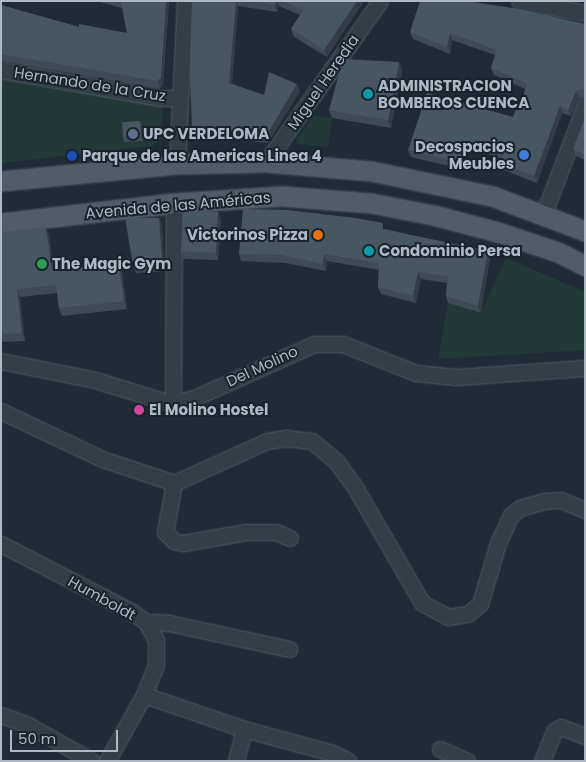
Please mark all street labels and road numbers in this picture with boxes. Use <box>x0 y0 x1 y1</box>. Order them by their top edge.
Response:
street label: Miguel Heredia <box>284 31 362 133</box>
street label: Hernando de la Cruz <box>13 63 167 105</box>
street label: Avenida de las Américas <box>85 188 271 222</box>
street label: Del Molino <box>223 342 301 390</box>
street label: Humboldt <box>65 572 139 624</box>

